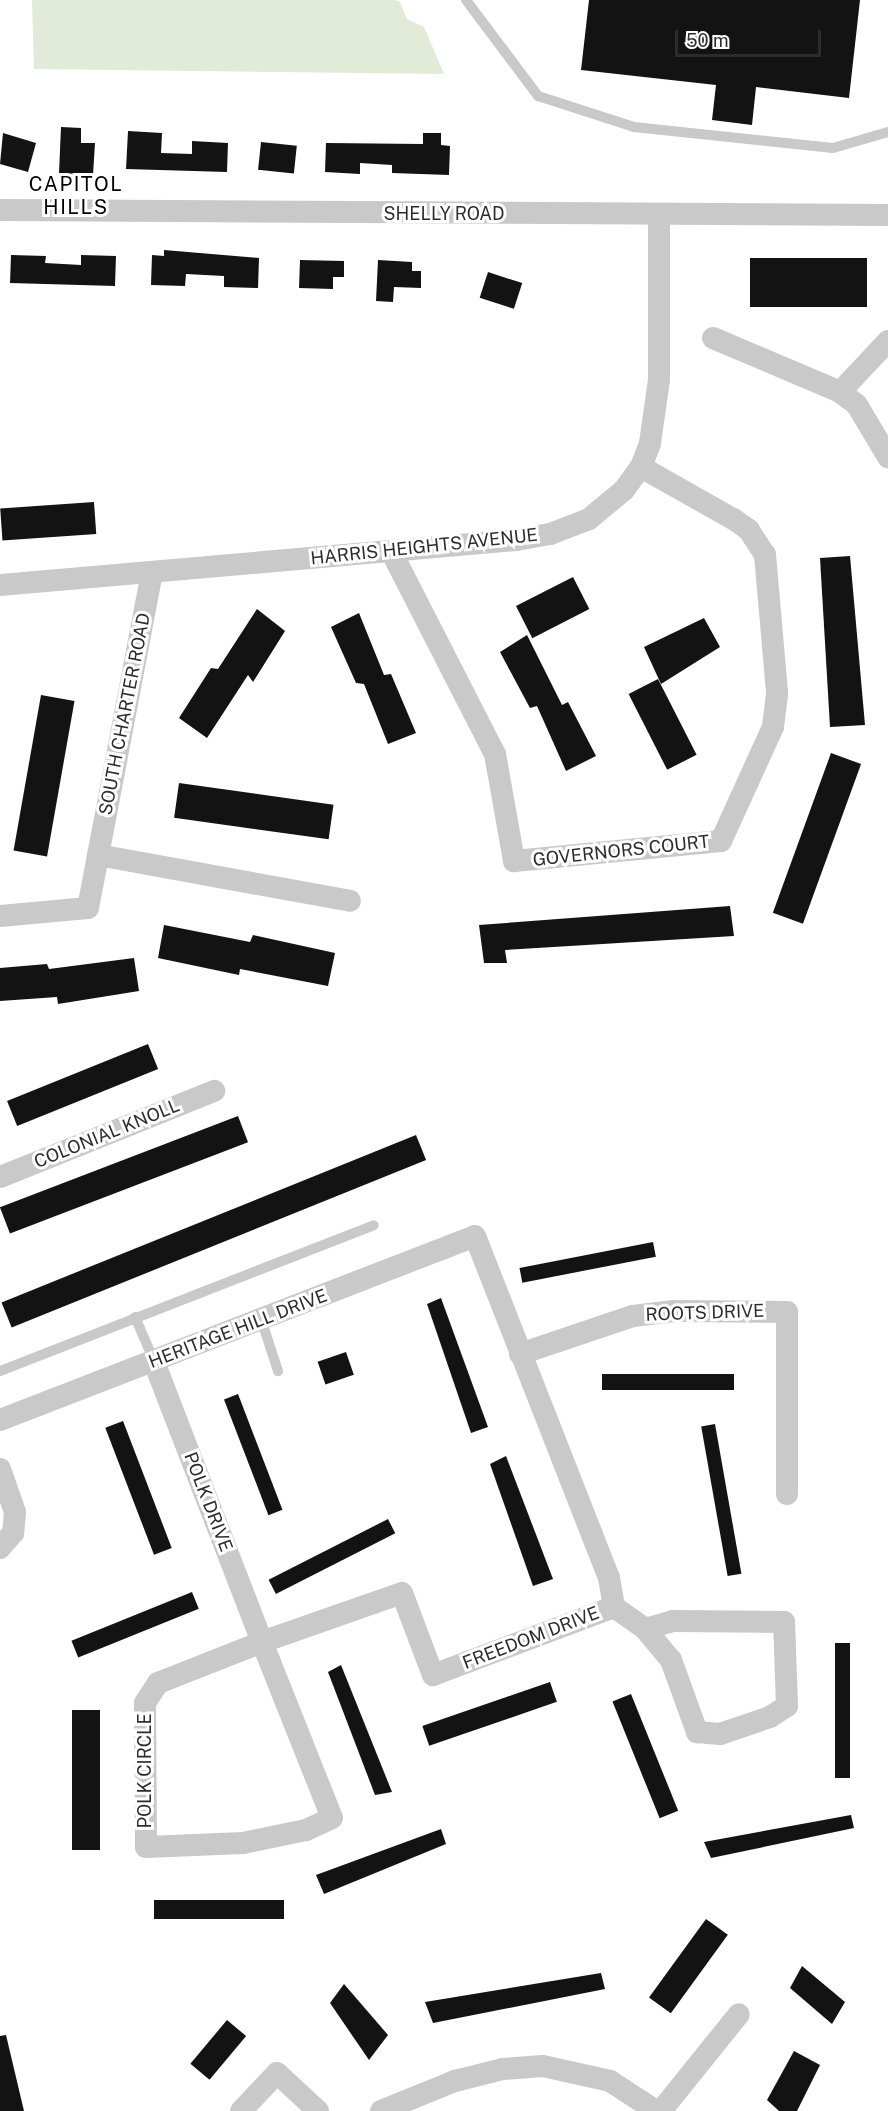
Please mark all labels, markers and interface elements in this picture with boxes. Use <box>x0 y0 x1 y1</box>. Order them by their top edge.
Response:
scale bar <box>678 18 824 56</box>
text: 50 m <box>686 30 729 51</box>
district label: CAPITOL HILLS <box>29 173 123 220</box>
street label: SHELLY ROAD <box>383 203 505 225</box>
street label: HARRIS HEIGHTS AVENUE <box>309 524 539 570</box>
street label: SOUTH CHARTER ROAD <box>95 611 155 817</box>
street label: GOVERNORS COURT <box>532 831 710 871</box>
street label: COLONIAL KNOLL <box>31 1095 183 1173</box>
street label: HERITAGE HILL DRIVE <box>146 1285 330 1373</box>
street label: ROOTS DRIVE <box>645 1300 765 1326</box>
street label: POLK DRIVE <box>179 1449 237 1555</box>
street label: FREEDOM DRIVE <box>460 1602 602 1674</box>
street label: POLK CIRCLE <box>134 1713 156 1829</box>

